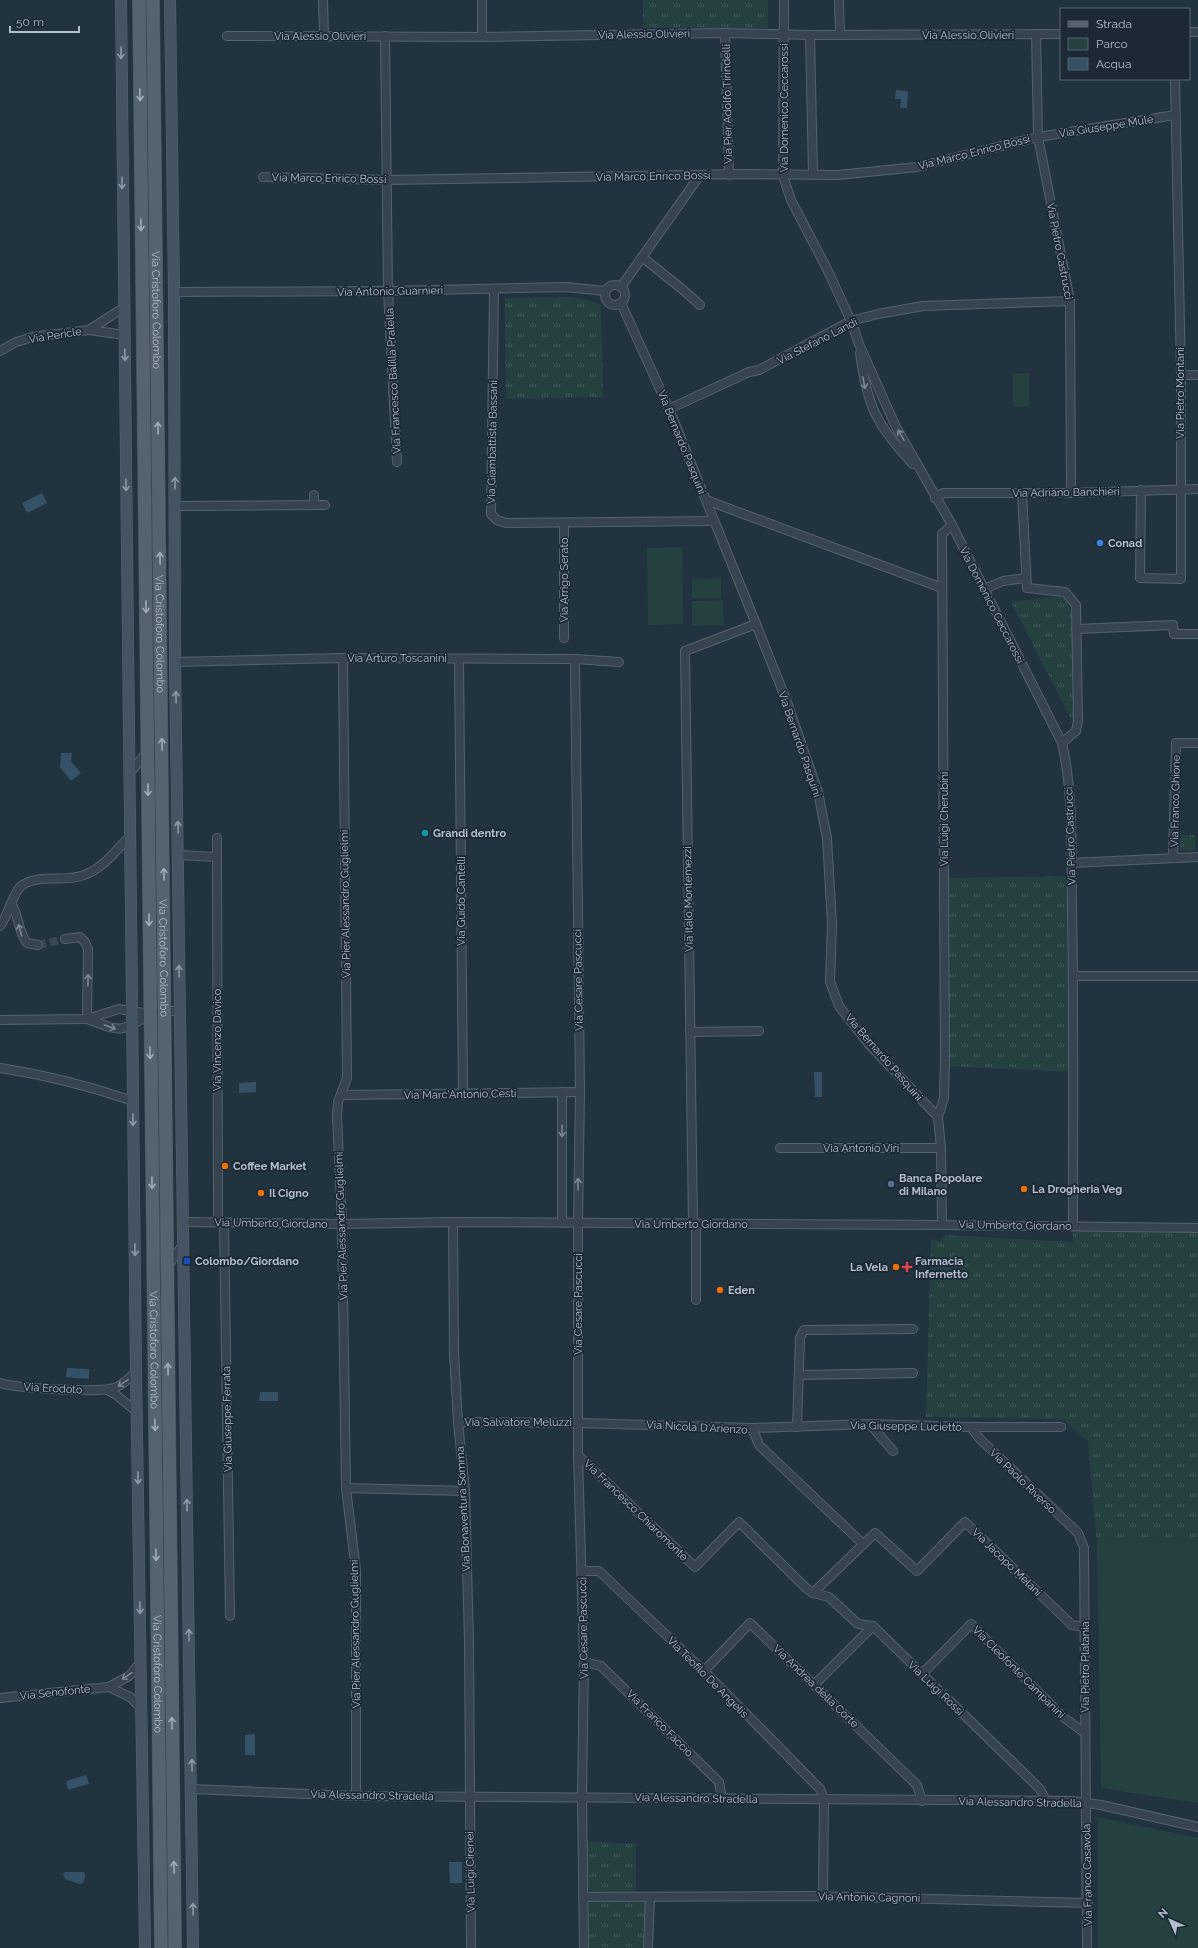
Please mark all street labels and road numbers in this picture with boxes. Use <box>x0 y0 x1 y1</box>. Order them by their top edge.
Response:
street label: Via Alessio Olivieri <box>598 27 690 42</box>
street label: Via Alessio Olivieri <box>922 29 1014 42</box>
street label: Via Alessio Olivieri <box>274 30 366 43</box>
street label: Via Domenico Ceccarossi <box>778 43 791 173</box>
street label: Via Pier Adolfo Tirindelli <box>720 44 735 164</box>
street label: Via Giuseppe Mulè <box>1058 113 1155 140</box>
street label: Via Marco Enrico Bossi <box>917 132 1031 173</box>
street label: Via Marco Enrico Bossi <box>595 169 711 184</box>
street label: Via Marco Enrico Bossi <box>271 171 387 186</box>
street label: Via Pietro Castrucci <box>1044 202 1075 301</box>
street label: Via Cristoforo Colombo <box>149 251 163 370</box>
street label: Via Antonio Guarnieri <box>337 284 443 299</box>
street label: Via Francesco Balilla Pratella <box>383 308 404 454</box>
street label: Via Stefano Landi <box>775 316 860 367</box>
street label: Via Pericle <box>28 325 83 346</box>
street label: Via Pietro Montani <box>1174 347 1187 439</box>
street label: Via Giambattista Bassani <box>485 380 500 504</box>
street label: Via Bernardo Pasquini <box>655 388 708 496</box>
street label: Via Adriano Banchieri <box>1012 485 1120 500</box>
street label: Via Arrigo Serato <box>558 537 571 623</box>
street label: Via Domenico Ceccarossi <box>956 545 1027 666</box>
street label: Via Cristoforo Colombo <box>152 575 167 694</box>
street label: Via Arturo Toscanini <box>347 652 447 665</box>
street label: Via Bernardo Pasquini <box>775 689 824 799</box>
street label: Via Franco Ghione <box>1168 754 1183 847</box>
street label: Via Luigi Cherubini <box>938 772 951 866</box>
street label: Via Pietro Castrucci <box>1062 787 1079 885</box>
street label: Via Pier Alessandro Guglielmi <box>338 829 353 978</box>
street label: Via Italo Montemezzi <box>681 846 696 952</box>
street label: Via Guido Cantelli <box>455 856 468 946</box>
street label: Via Cristoforo Colombo <box>156 899 170 1017</box>
street label: Via Cesare Pascucci <box>571 929 586 1031</box>
street label: Via Vincenzo Davico <box>211 988 224 1091</box>
street label: Via Bernardo Pasquini <box>842 1011 925 1104</box>
street label: Via Marc'Antonio Cesti <box>403 1087 517 1102</box>
street label: Via Antonio Viri <box>823 1142 899 1155</box>
street label: Via Pier Alessandro Guglielmi <box>332 1151 351 1301</box>
street label: Via Umberto Giordano <box>214 1216 328 1231</box>
street label: Via Umberto Giordano <box>634 1218 748 1231</box>
street label: Via Umberto Giordano <box>958 1218 1072 1233</box>
street label: Via Cesare Pascucci <box>572 1253 585 1355</box>
street label: Via Cristoforo Colombo <box>147 1291 161 1409</box>
street label: Via Giuseppe Ferrata <box>220 1366 235 1472</box>
street label: Via Erodoto <box>23 1380 83 1397</box>
street label: Via Salvatore Meluzzi <box>464 1416 572 1429</box>
street label: Via Nicola D'Arienzo <box>646 1418 748 1437</box>
street label: Via Giuseppe Lucietto <box>850 1419 962 1434</box>
street label: Via Bonaventura Somma <box>454 1446 473 1572</box>
street label: Via Paolo Riverso <box>987 1446 1059 1517</box>
street label: Via Francesco Chiaromonte <box>581 1457 691 1564</box>
street label: Via Jacopo Melani <box>969 1526 1044 1599</box>
street label: Via Pier Alessandro Guglielmi <box>348 1559 363 1708</box>
street label: Via Cesare Pascucci <box>576 1577 591 1679</box>
street label: Via Cristoforo Colombo <box>150 1615 165 1733</box>
street label: Via Pietro Platania <box>1079 1621 1092 1713</box>
street label: Via Cleofonte Campanini <box>970 1623 1068 1721</box>
street label: Via Teofilo De Angelis <box>664 1634 751 1721</box>
street label: Via Andrea della Corte <box>770 1642 862 1731</box>
street label: Via Luigi Rossi <box>905 1658 966 1718</box>
street label: Via Senofonte <box>19 1682 92 1703</box>
street label: Via Franco Faccio <box>624 1687 696 1760</box>
street label: Via Alessandro Stradella <box>310 1788 434 1803</box>
street label: Via Alessandro Stradella <box>634 1791 758 1806</box>
street label: Via Alessandro Stradella <box>958 1795 1082 1810</box>
street label: Via Franco Casavola <box>1080 1824 1095 1926</box>
street label: Via Luigi Cirenei <box>463 1831 478 1913</box>
street label: Via Antonio Cagnoni <box>818 1890 920 1905</box>

